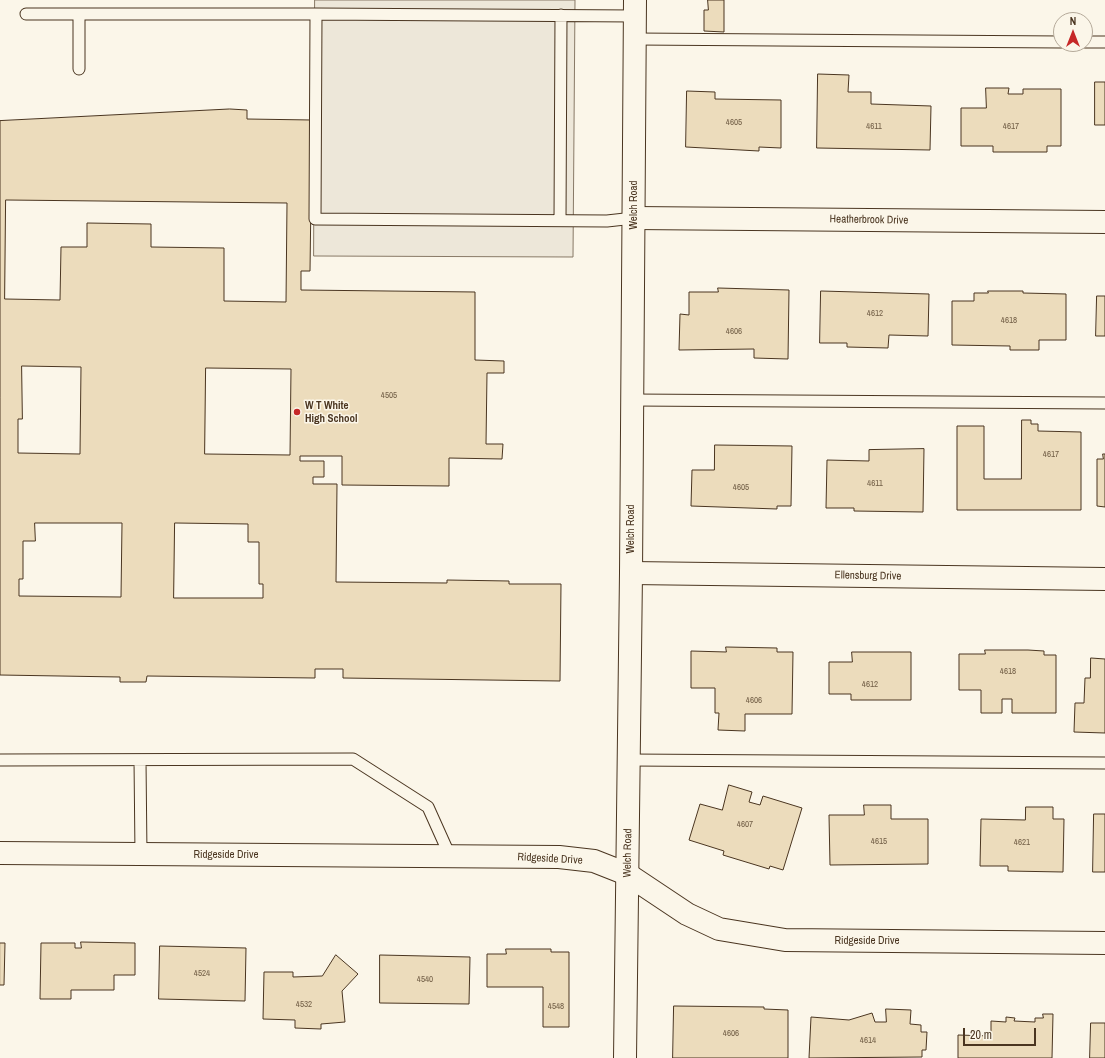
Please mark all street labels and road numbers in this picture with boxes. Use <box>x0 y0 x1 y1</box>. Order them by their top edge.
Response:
street label: Welch Road <box>627 181 641 229</box>
street label: Heatherbrook Drive <box>830 213 908 227</box>
street label: Welch Road <box>624 505 638 553</box>
street label: Ellensburg Drive <box>835 569 901 583</box>
street label: Welch Road <box>621 828 635 878</box>
street label: Ridgeside Drive <box>193 848 259 862</box>
street label: Ridgeside Drive <box>517 851 583 867</box>
street label: Ridgeside Drive <box>834 934 900 948</box>

